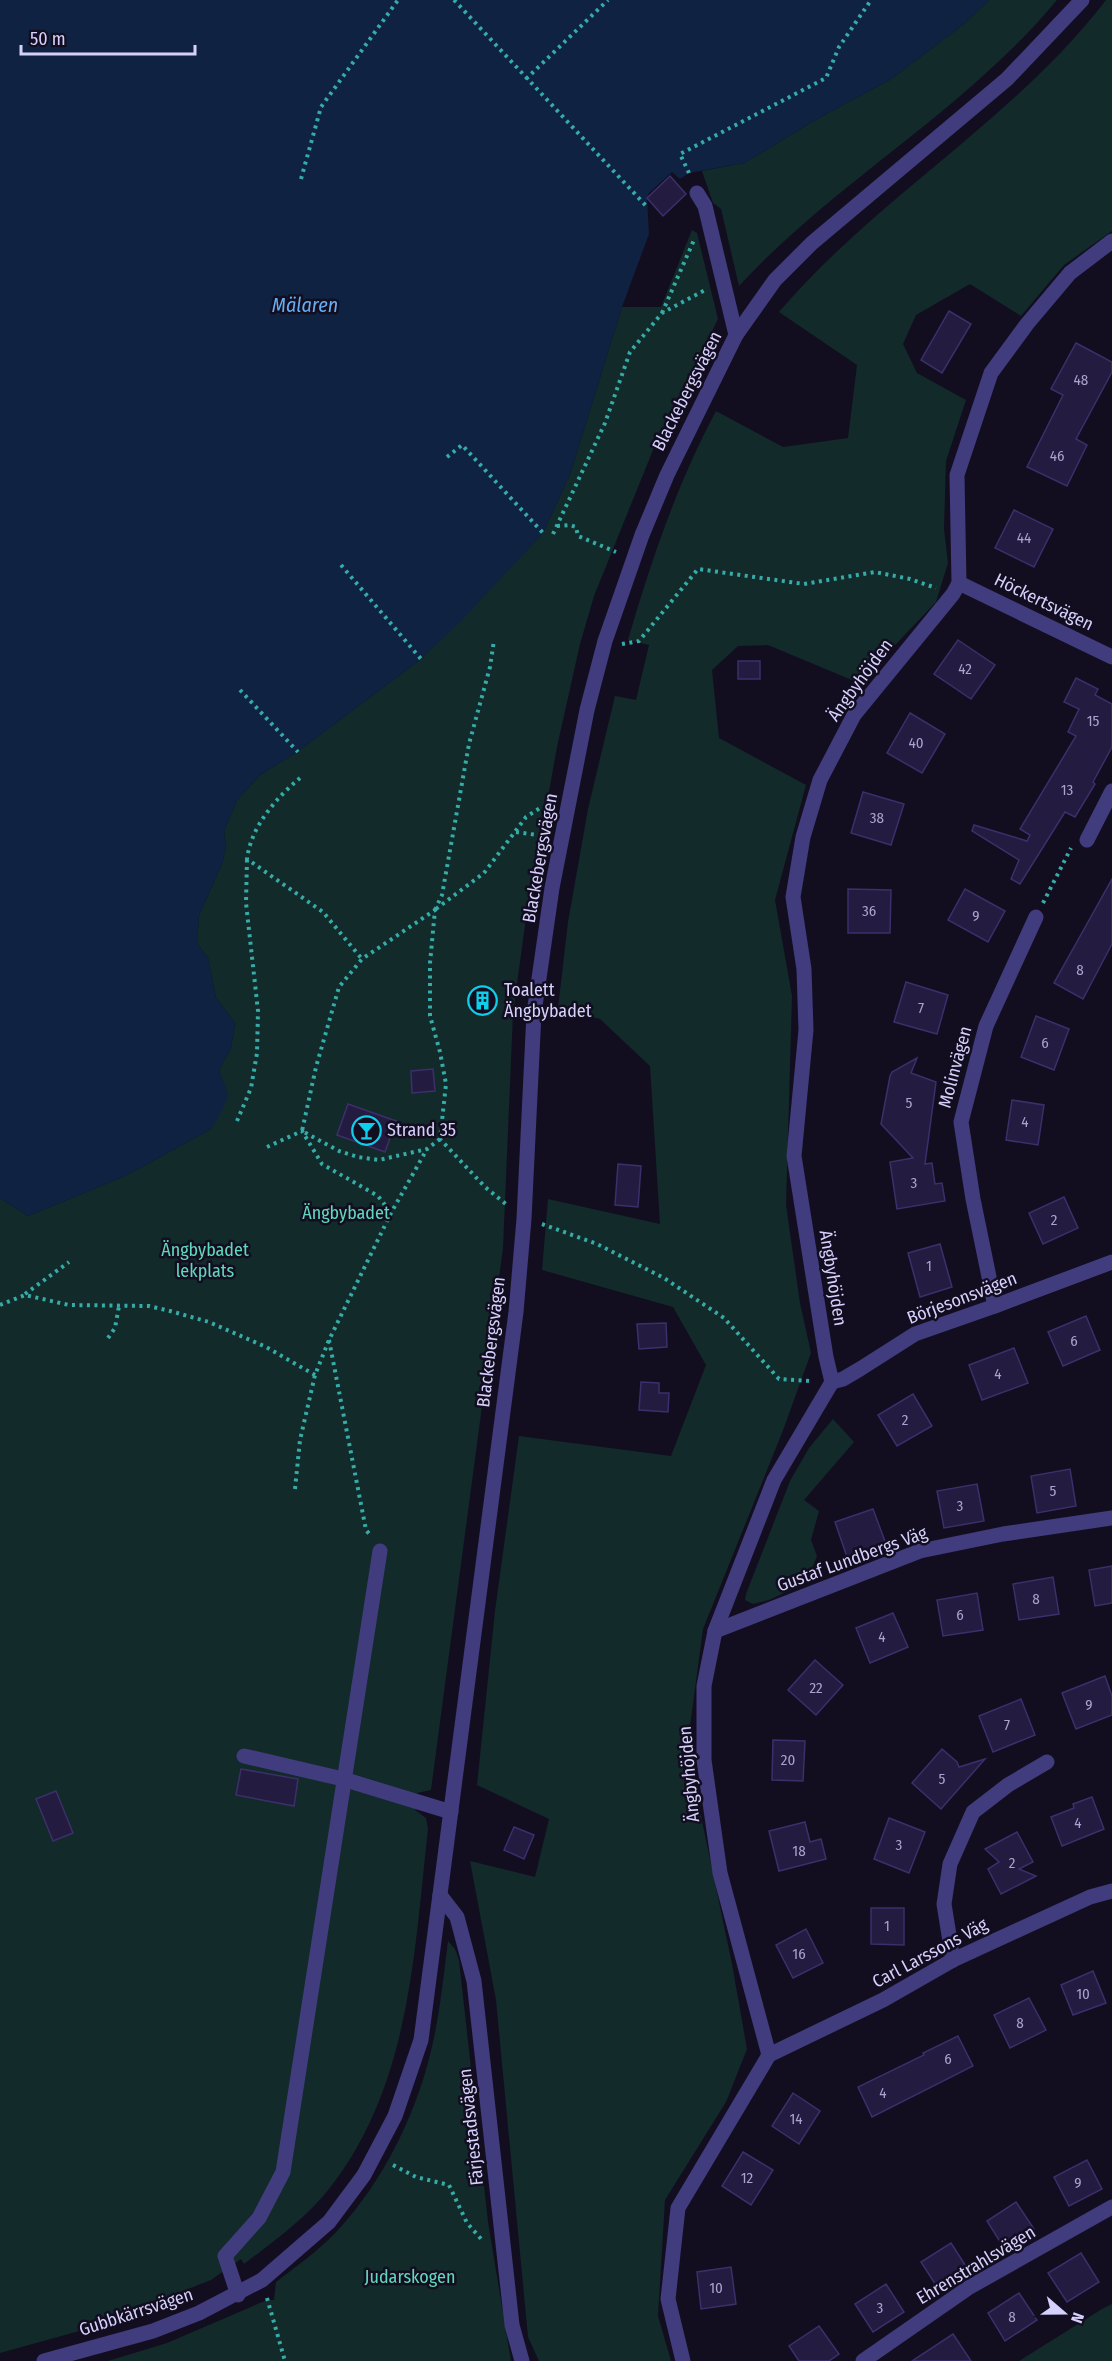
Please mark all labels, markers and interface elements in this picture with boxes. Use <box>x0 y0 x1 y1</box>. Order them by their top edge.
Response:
scale bar <box>21 18 195 56</box>
text: 50 m <box>30 28 66 50</box>
water label: Mälaren <box>272 293 338 317</box>
street label: Blackebergsvägen <box>647 327 727 455</box>
house number: 48 <box>1074 371 1088 389</box>
house number: 46 <box>1050 447 1064 465</box>
house number: 44 <box>1017 529 1031 547</box>
street label: Höckertsvägen <box>991 568 1097 636</box>
street label: Ängbyhöjden <box>823 635 897 725</box>
house number: 42 <box>958 660 972 678</box>
house number: 15 <box>1087 712 1099 730</box>
house number: 40 <box>908 734 924 752</box>
house number: 13 <box>1061 781 1074 799</box>
street label: Blackebergsvägen <box>518 791 562 925</box>
house number: 38 <box>870 809 884 827</box>
house number: 36 <box>862 902 876 920</box>
house number: 9 <box>972 907 980 925</box>
house number: 8 <box>1076 961 1084 979</box>
place label: Toalett Ängbybadet <box>504 979 592 1022</box>
building icon: Toalett Ängbybadet <box>467 984 499 1016</box>
house number: 7 <box>918 999 924 1017</box>
street label: Molinvägen <box>934 1024 976 1110</box>
house number: 6 <box>1041 1034 1049 1052</box>
house number: 5 <box>906 1094 913 1112</box>
house number: 4 <box>1021 1113 1029 1131</box>
bar icon: Strand 35 <box>350 1114 382 1146</box>
place label: Strand 35 <box>387 1119 456 1141</box>
house number: 3 <box>911 1174 918 1192</box>
park label: Ängbybadet <box>302 1202 390 1224</box>
house number: 2 <box>1051 1211 1058 1229</box>
street label: Ängbyhöjden <box>815 1229 851 1327</box>
park label: Ängbybadet lekplats <box>161 1239 249 1282</box>
house number: 1 <box>926 1257 932 1275</box>
street label: Börjesonsvägen <box>904 1267 1020 1329</box>
street label: Blackebergsvägen <box>472 1275 510 1409</box>
house number: 6 <box>1070 1332 1078 1350</box>
house number: 4 <box>994 1365 1002 1383</box>
house number: 2 <box>902 1411 909 1429</box>
house number: 5 <box>1050 1482 1057 1500</box>
house number: 3 <box>957 1497 964 1515</box>
street label: Gustaf Lundbergs Väg <box>774 1521 931 1596</box>
house number: 8 <box>1032 1590 1040 1608</box>
house number: 6 <box>956 1606 964 1624</box>
house number: 4 <box>878 1628 886 1646</box>
house number: 22 <box>809 1679 823 1697</box>
house number: 9 <box>1085 1696 1093 1714</box>
house number: 7 <box>1004 1716 1010 1734</box>
street label: Ängbyhöjden <box>674 1725 704 1823</box>
house number: 20 <box>781 1751 795 1769</box>
house number: 5 <box>939 1770 946 1788</box>
house number: 4 <box>1074 1814 1082 1832</box>
house number: 3 <box>896 1836 903 1854</box>
house number: 18 <box>792 1842 806 1860</box>
house number: 2 <box>1009 1854 1016 1872</box>
street label: Carl Larssons Väg <box>869 1913 992 1993</box>
house number: 1 <box>884 1917 890 1935</box>
house number: 16 <box>792 1945 806 1963</box>
house number: 10 <box>1076 1985 1090 2003</box>
house number: 8 <box>1016 2014 1024 2032</box>
house number: 6 <box>944 2050 952 2068</box>
street label: Färjestadsvägen <box>454 2067 488 2187</box>
house number: 4 <box>879 2084 887 2102</box>
house number: 14 <box>789 2110 803 2128</box>
house number: 12 <box>741 2169 754 2187</box>
house number: 9 <box>1074 2174 1082 2192</box>
street label: Ehrenstrahlsvägen <box>913 2221 1039 2309</box>
park label: Judarskogen <box>365 2266 455 2288</box>
house number: 10 <box>709 2279 723 2297</box>
street label: Gubbkärrsvägen <box>76 2283 196 2341</box>
north arrow <box>1034 2283 1094 2343</box>
house number: 3 <box>877 2299 884 2317</box>
house number: 8 <box>1008 2308 1016 2326</box>
text: N <box>1067 2310 1088 2326</box>

